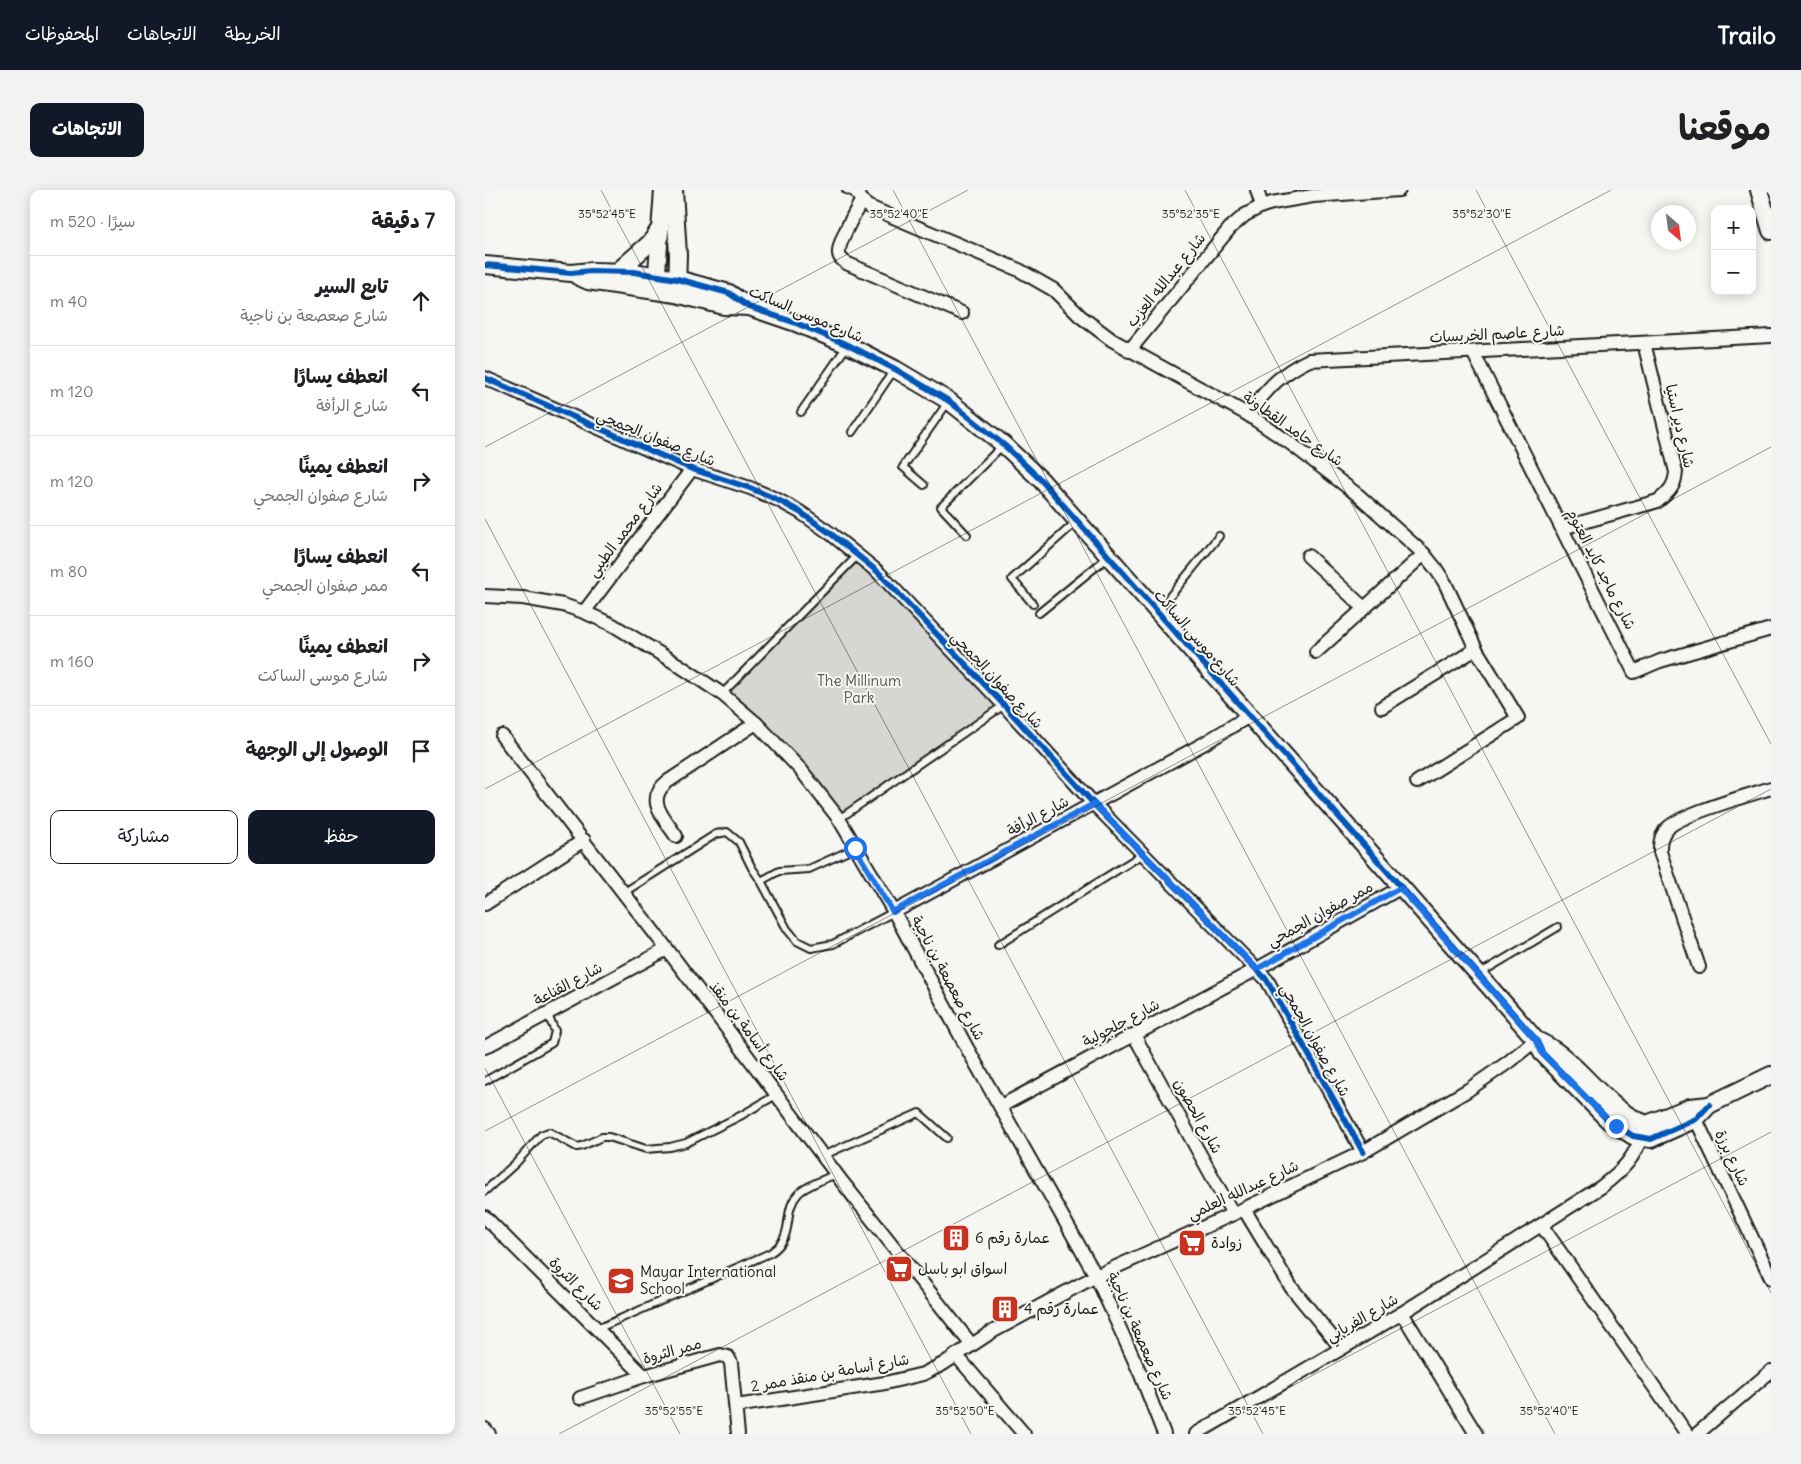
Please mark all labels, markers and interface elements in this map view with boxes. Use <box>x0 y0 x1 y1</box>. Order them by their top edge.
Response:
text: Trailo <box>1718 20 1776 50</box>
text: المحفوظات <box>25 22 99 45</box>
text: الاتجاهات <box>127 22 197 45</box>
text: الخريطة <box>225 22 281 45</box>
button: الاتجاهات <box>30 103 144 157</box>
text: موقعنا <box>1678 105 1771 149</box>
north arrow <box>1651 205 1696 250</box>
map controls <box>1711 205 1756 295</box>
button: + <box>1711 205 1756 250</box>
text: 35°52'45"E <box>578 206 636 221</box>
text: 35°52'40"E <box>869 206 929 221</box>
text: 35°52'35"E <box>1162 206 1220 221</box>
text: 35°52'30"E <box>1452 206 1512 221</box>
text: 7 دقيقة <box>371 207 435 234</box>
text: سيرًا · 520 m <box>50 211 135 231</box>
street label: شارع عبدالله العزب <box>1122 229 1210 331</box>
button: − <box>1711 250 1756 295</box>
text: تابع السير <box>316 274 388 298</box>
street label: شارع موسى الساكت <box>746 281 866 347</box>
icon: ahead <box>407 287 435 315</box>
text: 40 m <box>50 291 88 311</box>
text: شارع صعصعة بن ناجية <box>240 305 388 325</box>
street label: شارع عاصم الخريسات <box>1429 320 1565 350</box>
text: انعطف يسارًا <box>294 364 388 388</box>
icon: left <box>407 377 435 405</box>
text: 120 m <box>50 381 94 401</box>
street label: شارع دير استيا <box>1661 382 1699 470</box>
street label: شارع حامد القطاونة <box>1239 387 1347 471</box>
text: شارع الرأفة <box>316 395 388 415</box>
street label: شارع صفوان الجمحي <box>593 405 718 474</box>
text: انعطف يمينًا <box>299 454 388 478</box>
icon: right <box>407 467 435 495</box>
text: 120 m <box>50 471 94 491</box>
street label: شارع محمد الطيبي <box>583 479 669 583</box>
text: شارع صفوان الجمحي <box>253 485 388 505</box>
street label: شارع ماجد كايد العتوم <box>1560 505 1640 634</box>
text: انعطف يسارًا <box>294 544 388 568</box>
icon: left <box>407 557 435 585</box>
text: 80 m <box>50 561 88 581</box>
text: ممر صفوان الجمحي <box>262 575 388 595</box>
street label: شارع موسى الساكت <box>1149 585 1245 691</box>
street label: شارع صفوان الجمحي <box>944 627 1047 735</box>
text: انعطف يمينًا <box>299 634 388 658</box>
icon: right <box>407 647 435 675</box>
text: 160 m <box>50 651 94 671</box>
text: شارع موسى الساكت <box>258 665 388 685</box>
park label: The Millinum Park <box>817 671 901 707</box>
text: الوصول إلى الوجهة <box>245 737 388 761</box>
icon: arrive <box>407 737 435 765</box>
street label: شارع الرأفة <box>1004 791 1072 841</box>
button: مشاركة <box>50 810 238 864</box>
button: حفظ <box>248 810 435 864</box>
route start <box>844 837 867 860</box>
street label: ممر صفوان الجمحي <box>1263 877 1378 954</box>
street label: شارع صعصعة بن ناجية <box>907 912 989 1044</box>
street label: شارع القناعة <box>530 958 606 1010</box>
street label: شارع أسامة بن منقذ <box>705 977 793 1085</box>
street label: شارع صفوان الجمحي <box>1273 980 1354 1102</box>
street label: شارع جلجولية <box>1079 994 1163 1052</box>
street label: شارع الحصون <box>1169 1075 1227 1157</box>
route end <box>1605 1115 1628 1138</box>
street label: شارع برزة <box>1710 1127 1754 1189</box>
street label: شارع عبدالله العلمي <box>1184 1155 1303 1227</box>
building icon: عمارة رقم 6 <box>941 1223 971 1253</box>
place label: عمارة رقم 6 <box>975 1228 1050 1250</box>
supermarket icon: زوادة <box>1177 1228 1207 1258</box>
place label: زوادة <box>1211 1233 1242 1252</box>
street label: شارع الثروة <box>545 1253 607 1315</box>
supermarket icon: اسواق ابو باسل <box>884 1254 914 1284</box>
place label: اسواق ابو باسل <box>918 1259 1007 1278</box>
place label: Mayar International School <box>640 1262 776 1298</box>
school or university icon: Mayar International School <box>606 1266 636 1296</box>
street label: شارع صعصعة بن ناجية <box>1103 1269 1177 1403</box>
street label: شارع الفريابي <box>1322 1289 1403 1349</box>
building icon: عمارة رقم 4 <box>990 1294 1020 1324</box>
place label: عمارة رقم 4 <box>1024 1299 1099 1321</box>
street label: ممر الثروة <box>640 1333 703 1368</box>
street label: شارع أسامة بن منقذ ممر 2 <box>749 1349 911 1397</box>
text: 35°52'55"E <box>645 1403 703 1418</box>
text: 35°52'50"E <box>935 1403 995 1418</box>
text: 35°52'45"E <box>1228 1403 1286 1418</box>
text: 35°52'40"E <box>1519 1403 1579 1418</box>

